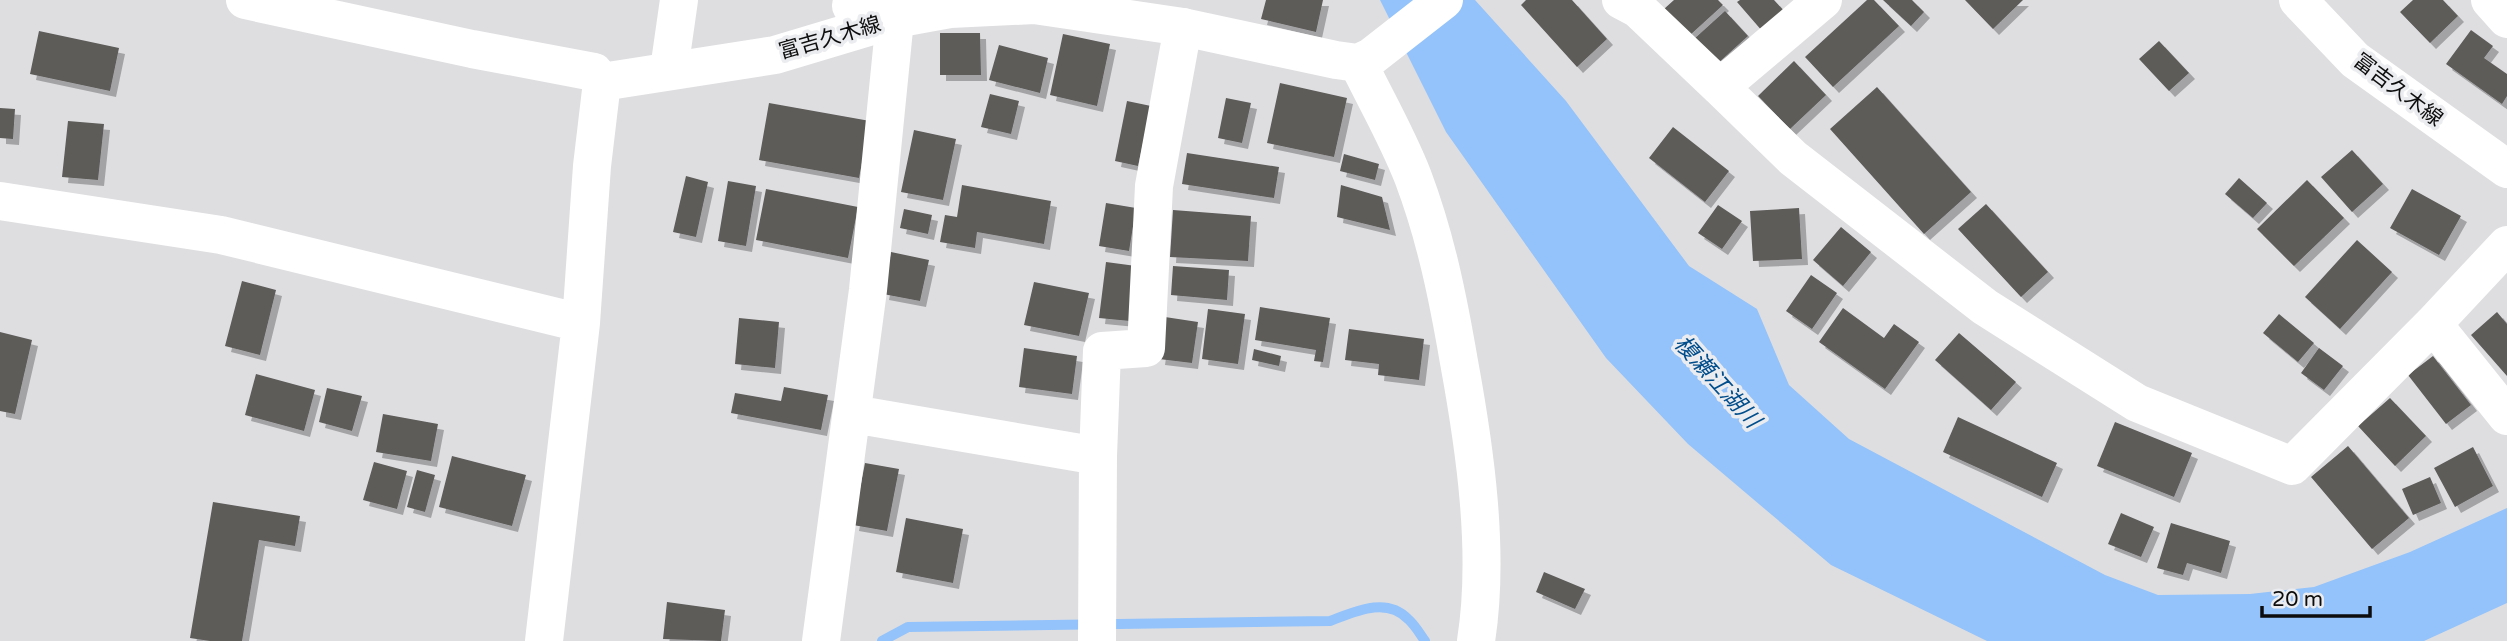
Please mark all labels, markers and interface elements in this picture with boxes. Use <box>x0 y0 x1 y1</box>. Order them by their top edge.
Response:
street label: 富吉久木線 <box>776 12 884 64</box>
street label: 富吉久木線 <box>2349 48 2447 132</box>
water label: 榎瀬江湖川 <box>1668 330 1768 436</box>
scale bar <box>2262 574 2370 618</box>
text: 20 m <box>2272 587 2323 612</box>

